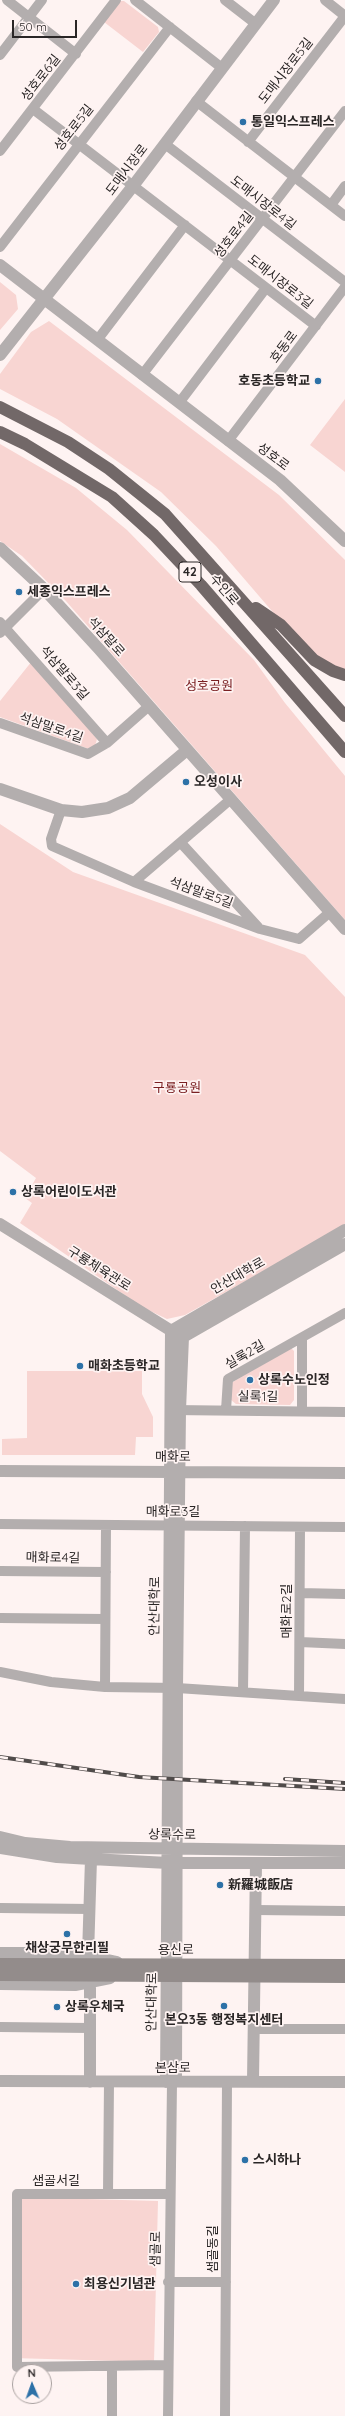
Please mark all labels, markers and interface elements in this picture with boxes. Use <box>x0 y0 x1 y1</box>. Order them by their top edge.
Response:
scale bar <box>14 12 79 38</box>
text: 50 m <box>19 19 47 34</box>
street label: 도매시장로5길 <box>256 35 316 107</box>
street label: 성호로6길 <box>18 52 64 104</box>
street label: 성호로5길 <box>51 102 97 154</box>
place label: 통일익스프레스 <box>251 114 335 130</box>
marker: 통일익스프레스 <box>238 117 248 127</box>
street label: 도매시장로 <box>103 141 151 199</box>
street label: 도매시장로4길 <box>227 173 299 233</box>
street label: 성호로4길 <box>211 209 257 261</box>
street label: 도매시장로3길 <box>244 252 316 312</box>
street label: 호동로 <box>267 328 301 366</box>
place label: 호동초등학교 <box>238 373 310 389</box>
marker: 호동초등학교 <box>313 376 323 386</box>
street label: 성호로 <box>254 440 292 474</box>
road number: 42 <box>179 562 201 582</box>
street label: 수인로 <box>206 571 242 609</box>
place label: 세종익스프레스 <box>27 584 111 600</box>
marker: 세종익스프레스 <box>14 587 24 597</box>
street label: 석삼말로 <box>84 614 128 660</box>
street label: 석삼말로3길 <box>36 643 92 703</box>
park label: 성호공원 <box>185 678 233 694</box>
street label: 석삼말로4길 <box>17 710 85 746</box>
place label: 오성이사 <box>194 774 242 790</box>
marker: 오성이사 <box>181 777 191 787</box>
street label: 석삼말로5길 <box>167 874 235 912</box>
park label: 구룡공원 <box>153 1080 201 1096</box>
place label: 상록어린이도서관 <box>21 1184 117 1200</box>
marker: 상록어린이도서관 <box>8 1187 18 1197</box>
street label: 구룡체육관로 <box>64 1243 134 1295</box>
street label: 안산대학로 <box>208 1254 268 1298</box>
street label: 실록2길 <box>222 1337 268 1373</box>
place label: 매화초등학교 <box>88 1358 160 1374</box>
marker: 매화초등학교 <box>75 1361 85 1371</box>
place label: 상록수노인정 <box>258 1372 330 1388</box>
marker: 상록수노인정 <box>245 1375 255 1385</box>
street label: 실록1길 <box>238 1389 278 1405</box>
street label: 매화로 <box>155 1449 191 1465</box>
street label: 매화로3길 <box>146 1504 200 1520</box>
street label: 매화로4길 <box>26 1550 80 1566</box>
street label: 안산대학로 <box>147 1576 163 1636</box>
street label: 매화로2길 <box>279 1583 295 1639</box>
street label: 상록수로 <box>148 1827 196 1843</box>
place label: 新羅城飯店 <box>228 1877 293 1893</box>
marker: 新羅城飯店 <box>215 1880 225 1890</box>
marker: 채상궁무한리필 <box>62 1929 72 1939</box>
place label: 채상궁무한리필 <box>25 1940 109 1956</box>
street label: 용신로 <box>158 1942 194 1958</box>
street label: 안산대학로 <box>144 1972 160 2032</box>
place label: 상록우체국 <box>65 1999 125 2015</box>
marker: 본오3동 행정복지센터 <box>219 2001 229 2011</box>
marker: 상록우체국 <box>52 2002 62 2012</box>
place label: 본오3동 행정복지센터 <box>165 2012 283 2028</box>
street label: 본삼로 <box>155 2060 191 2076</box>
place label: 스시하나 <box>253 2152 301 2168</box>
marker: 스시하나 <box>240 2155 250 2165</box>
street label: 샘골서길 <box>32 2173 80 2189</box>
street label: 샘골동길 <box>205 2225 221 2273</box>
street label: 샘골로 <box>148 2231 164 2267</box>
place label: 최용신기념관 <box>84 2276 156 2292</box>
marker: 최용신기념관 <box>71 2279 81 2289</box>
north arrow <box>12 2364 52 2404</box>
text: N <box>27 2366 36 2380</box>

